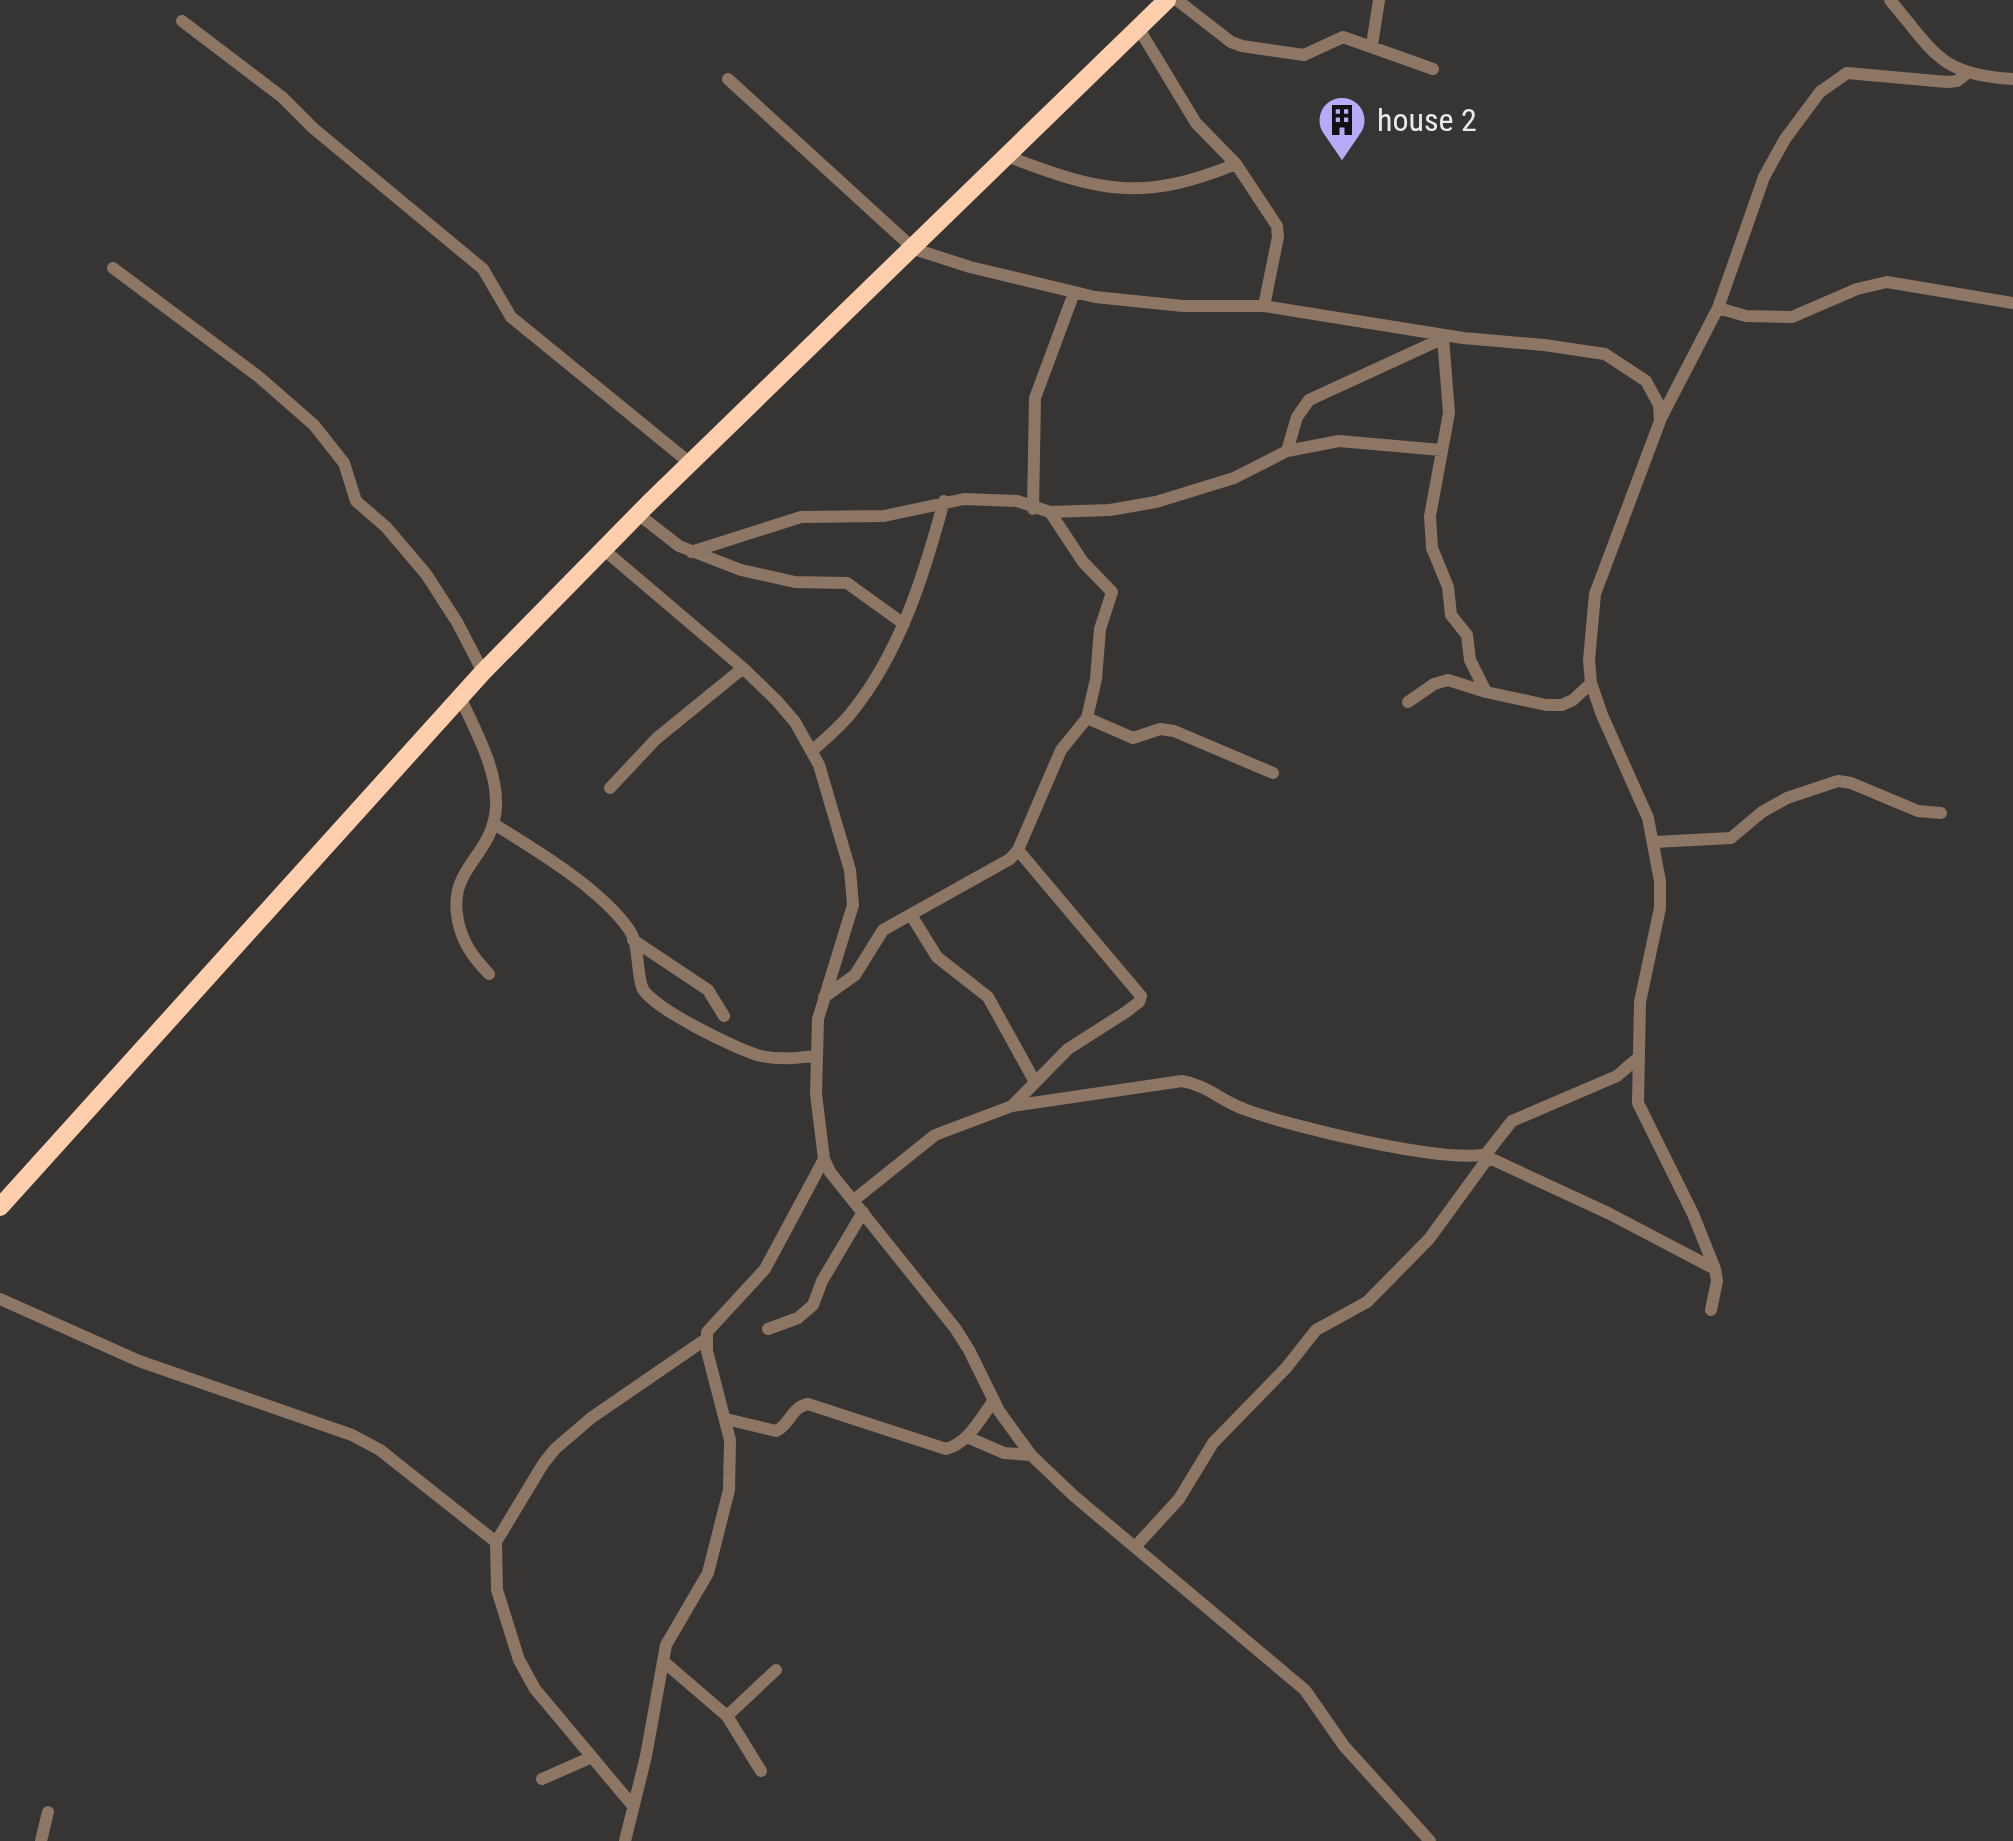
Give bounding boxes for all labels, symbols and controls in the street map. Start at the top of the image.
building icon: house 2 [1316,94,1368,162]
place label: house 2 [1377,101,1477,139]

